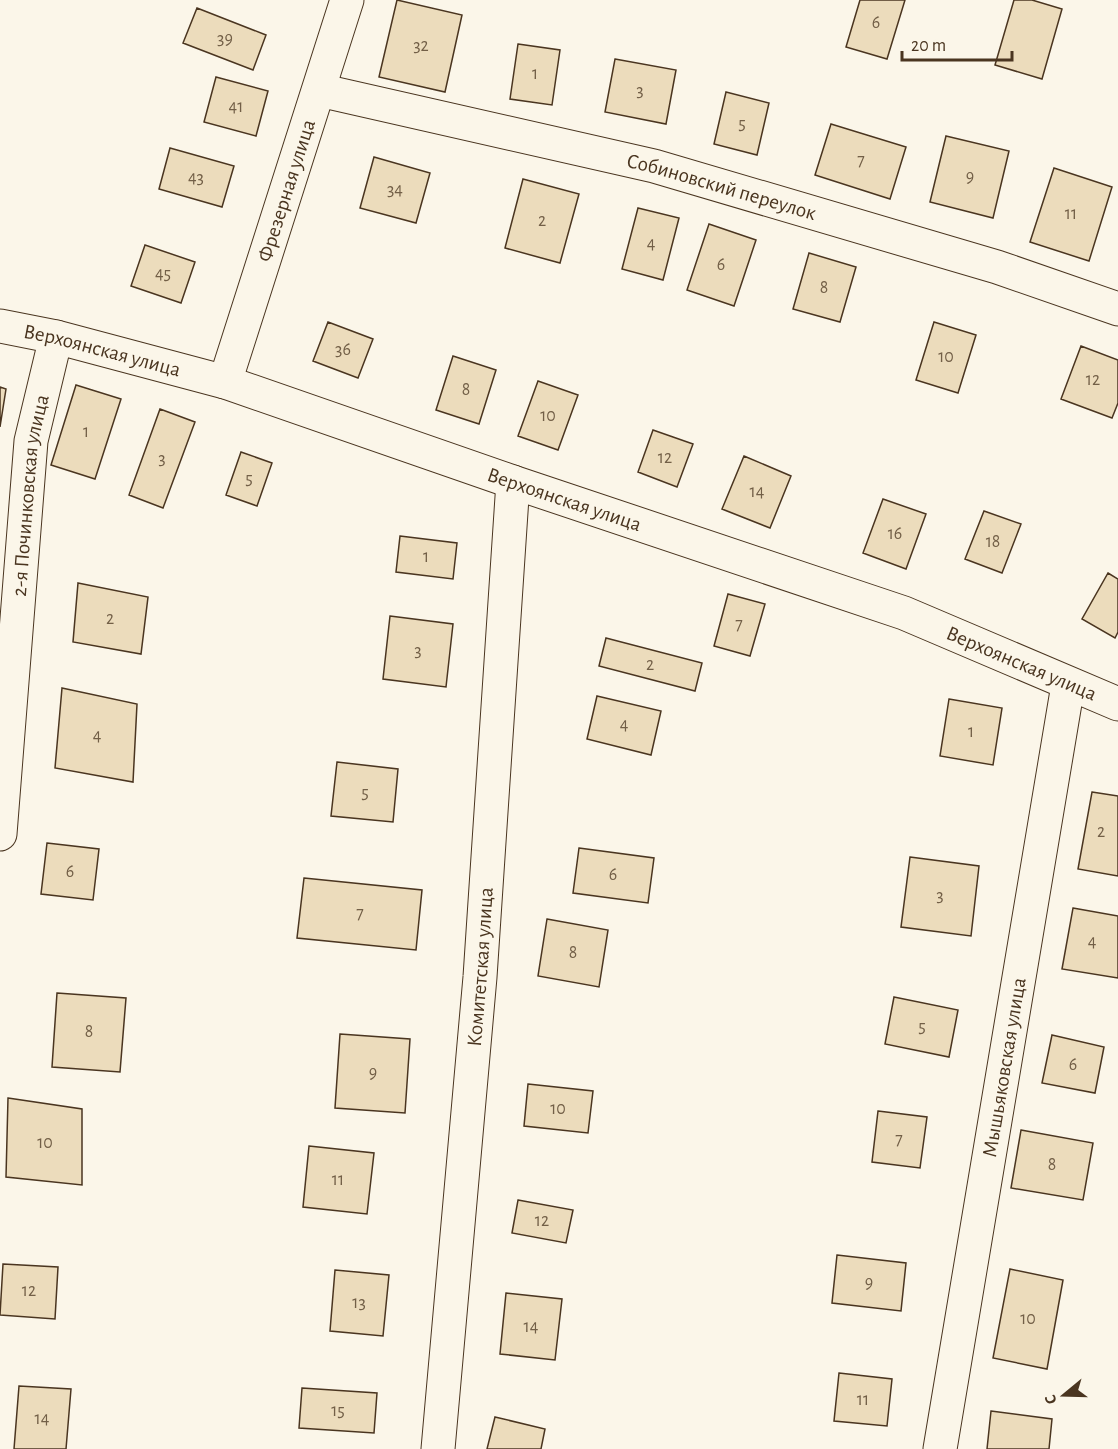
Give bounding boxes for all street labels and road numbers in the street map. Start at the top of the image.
street label: Фрезерная улица [254,116,319,264]
street label: Собиновский переулок [625,150,819,224]
street label: Верхоянская улица [22,320,183,380]
street label: 2-я Починковская улица [8,392,52,597]
street label: Верхоянская улица [485,463,645,535]
street label: Верхоянская улица [943,622,1100,704]
street label: Комитетская улица [463,886,496,1047]
street label: Мышьяковская улица [979,975,1029,1159]

